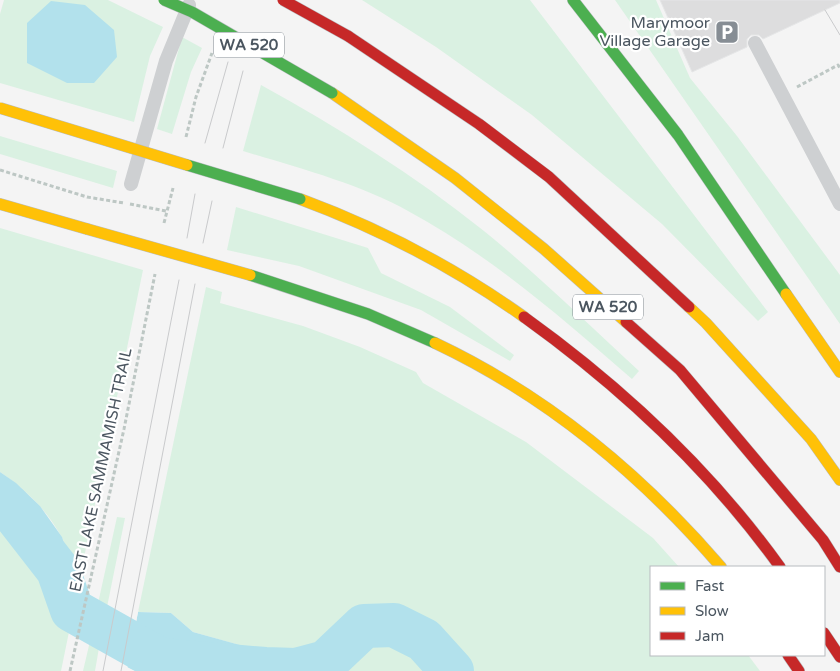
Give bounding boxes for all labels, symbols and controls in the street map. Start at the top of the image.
place label: Marymoor Village Garage [599,13,711,51]
parking icon: Marymoor Village Garage [714,19,740,45]
road number: WA 520 [214,32,284,58]
road number: WA 520 [573,294,643,320]
street label: EAST LAKE SAMMAMISH TRAIL [65,346,137,594]
legend [650,566,825,656]
text: Fast [695,577,725,595]
text: Slow [695,602,729,620]
text: Jam [695,627,724,645]

